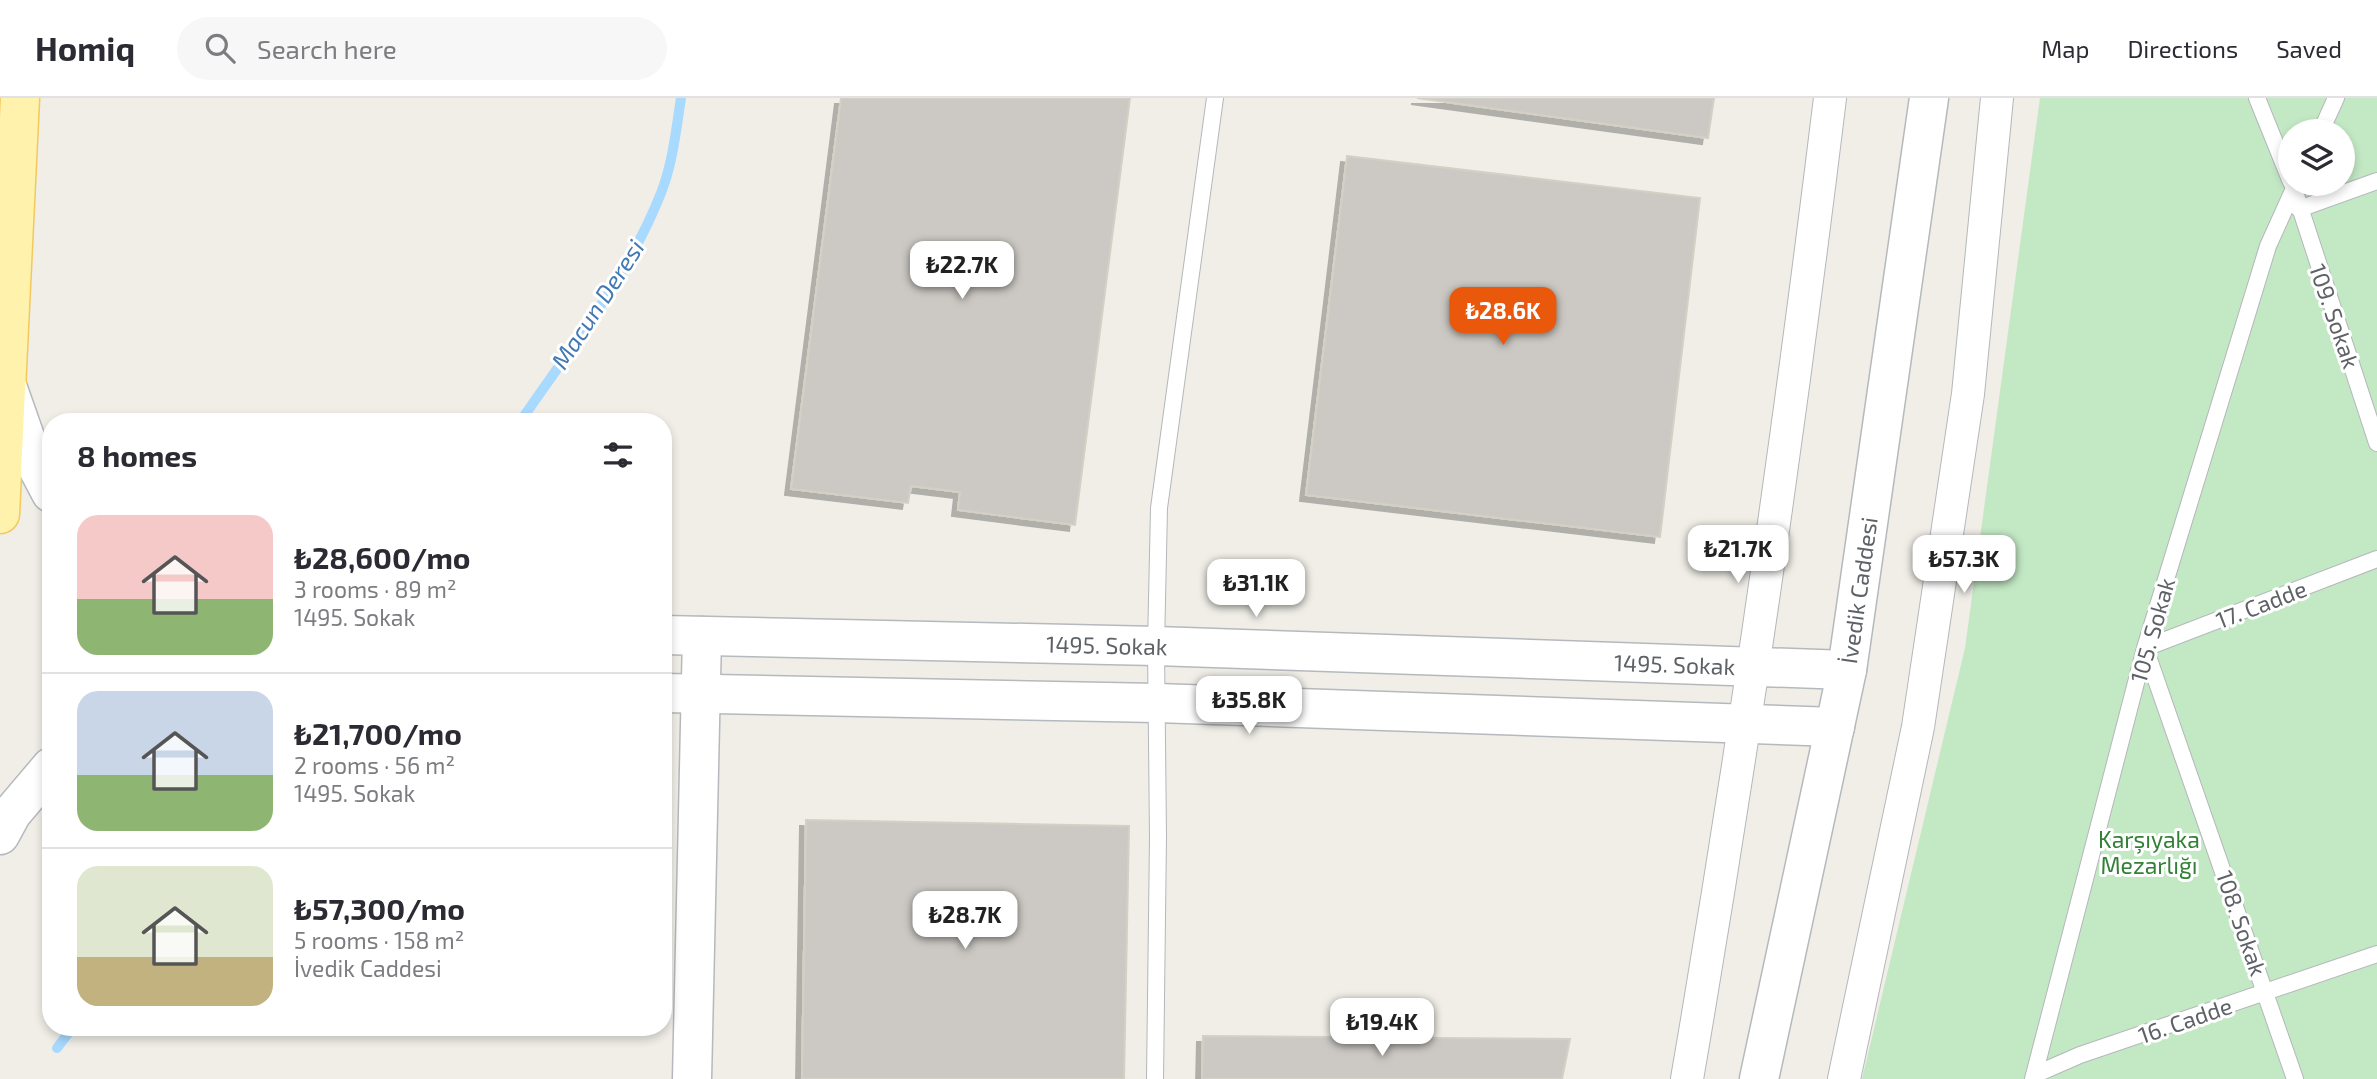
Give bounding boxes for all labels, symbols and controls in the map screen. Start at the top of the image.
search box [177,17,667,80]
text: Homiq [35,28,135,68]
icon: search [201,29,239,67]
text: Search here [257,33,397,64]
text: Map [2041,34,2089,63]
text: Directions [2127,34,2238,63]
text: Saved [2276,34,2342,63]
map controls [2278,119,2355,196]
button: layers [2278,119,2355,196]
water label: Macun Deresi [544,234,650,374]
pin: ₺22.7K [905,242,1019,301]
text: ₺22.7K [926,250,998,278]
street label: 109. Sokak [2304,260,2366,372]
pin: ₺28.6K [1446,288,1560,347]
text: ₺28.6K [1465,296,1541,324]
icon: filters [599,436,637,474]
text: 8 homes [77,437,197,473]
street label: İvedik Caddesi [1834,515,1883,665]
pin: ₺21.7K [1681,526,1795,585]
text: ₺21.7K [1704,534,1772,562]
pin: ₺57.3K [1907,536,2021,595]
text: ₺28,600/mo [294,539,471,575]
icon: home [133,543,217,627]
text: ₺57.3K [1929,544,1999,572]
pin: ₺31.1K [1199,560,1313,619]
text: ₺31.1K [1223,568,1289,596]
street label: 105. Sokak [2124,574,2180,686]
street label: 17. Cadde [2212,574,2310,634]
text: 3 rooms · 89 m² [294,575,456,603]
text: 1495. Sokak [294,603,415,631]
street label: 1495. Sokak [1046,630,1168,660]
street label: 1495. Sokak [1613,648,1736,680]
pin: ₺35.8K [1192,676,1306,736]
text: ₺35.8K [1212,685,1286,713]
text: ₺21,700/mo [294,715,462,751]
icon: home [133,719,217,803]
text: 2 rooms · 56 m² [294,751,455,779]
text: 1495. Sokak [294,779,415,807]
park label: Karşıyaka Mezarlığı [2098,825,2200,879]
street label: 108. Sokak [2211,867,2273,980]
text: ₺57,300/mo [294,890,465,926]
pin: ₺28.7K [908,892,1022,951]
icon: home [133,894,217,978]
text: ₺28.7K [929,900,1002,928]
text: 5 rooms · 158 m² [294,926,464,954]
text: İvedik Caddesi [294,954,442,982]
street label: 16. Cadde [2135,991,2235,1049]
pin: ₺19.4K [1325,998,1439,1058]
text: ₺19.4K [1346,1007,1418,1035]

